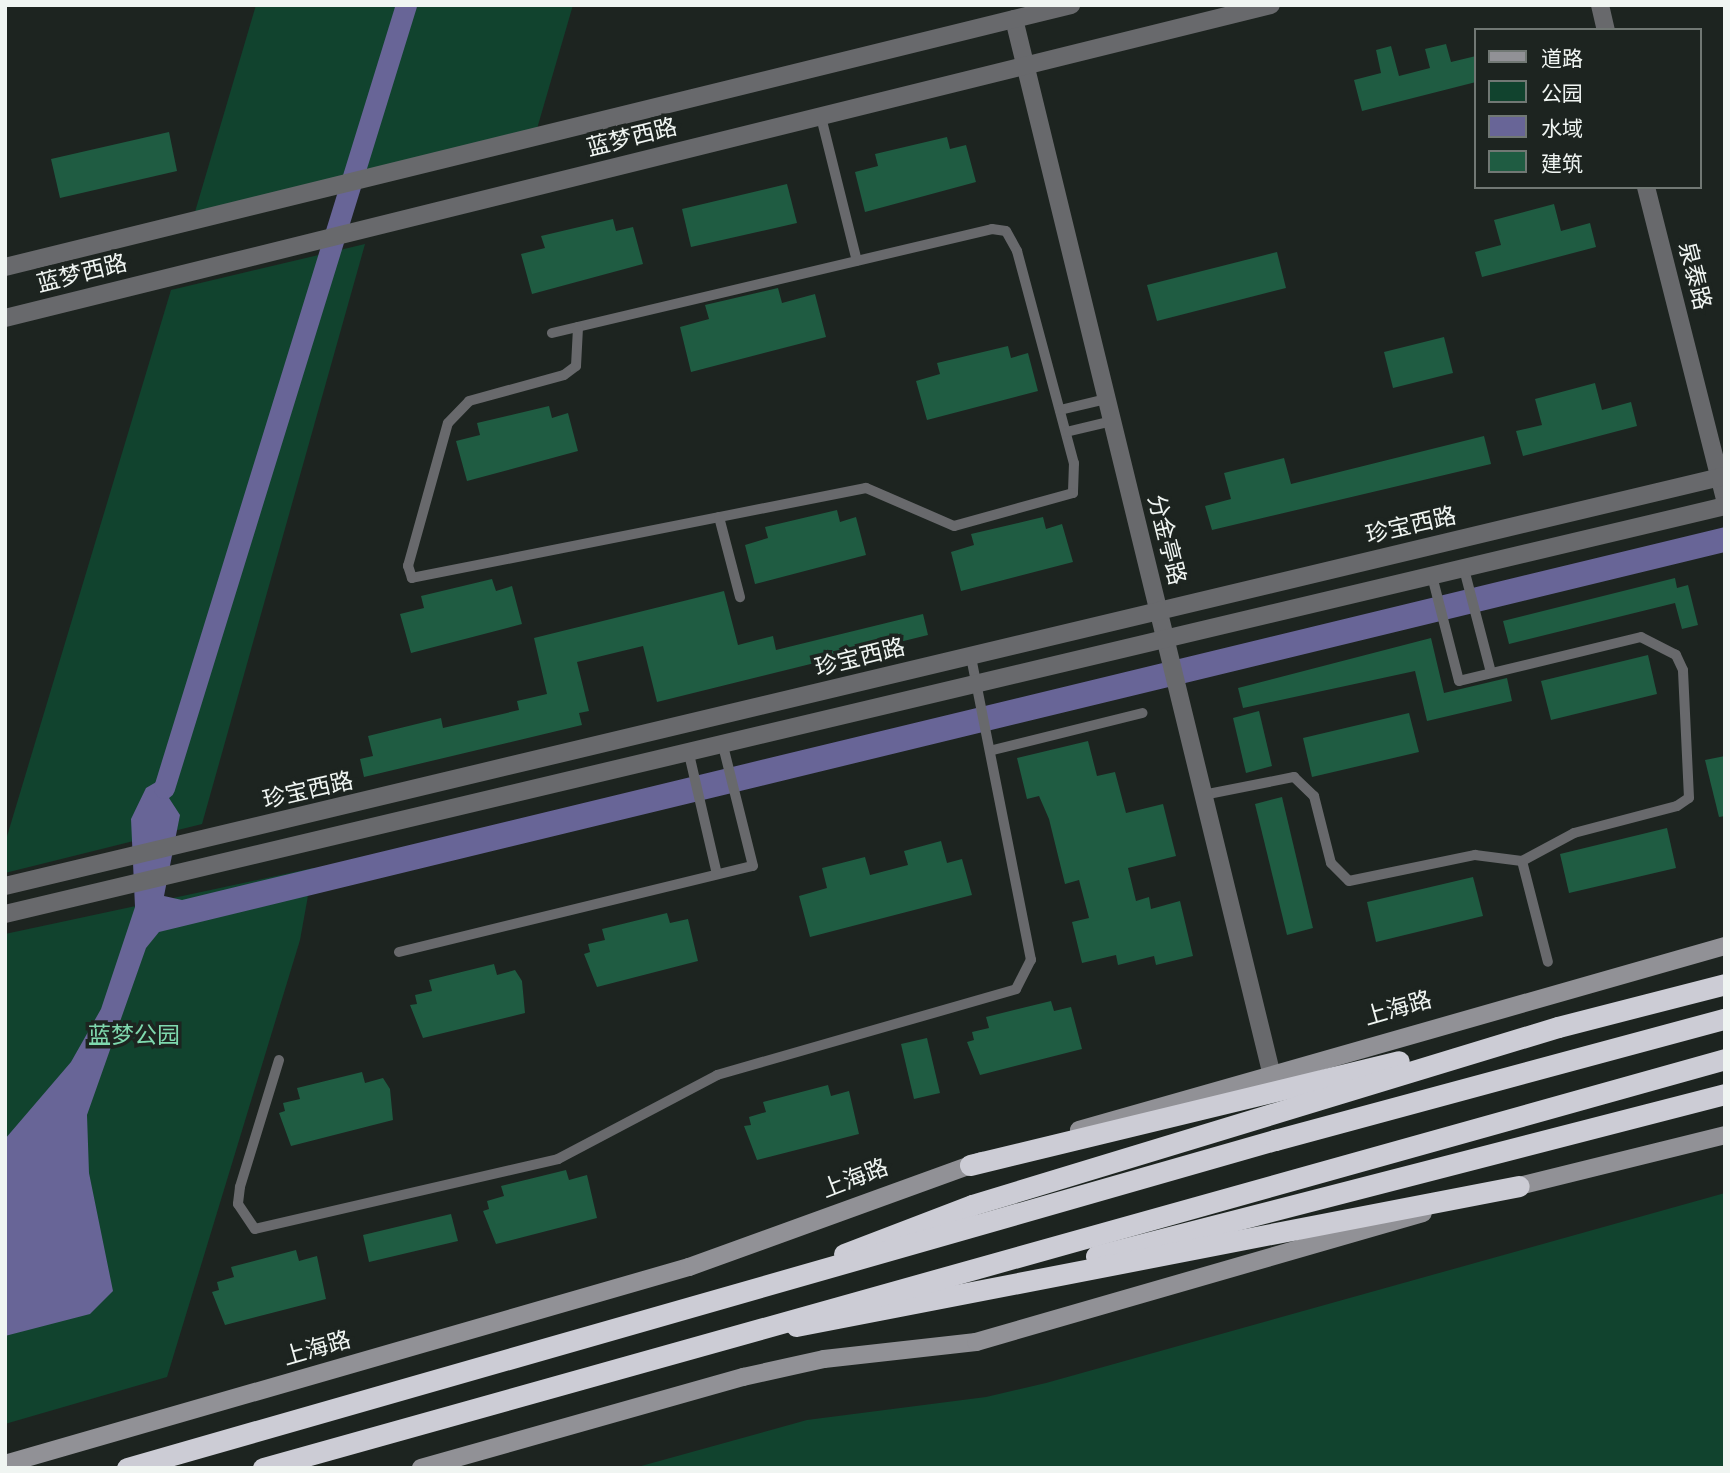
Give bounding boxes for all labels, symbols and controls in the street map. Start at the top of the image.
legend [1474,28,1702,189]
text: 道路 [1541,47,1583,71]
text: 公园 [1541,82,1583,106]
street label: 蓝梦西路 [584,113,680,163]
text: 水域 [1541,117,1583,141]
text: 建筑 [1541,152,1583,176]
street label: 泉泰路 [1672,239,1716,313]
street label: 蓝梦西路 [34,249,130,299]
street label: 分金亭路 [1141,492,1191,588]
street label: 珍宝西路 [1363,502,1459,550]
street label: 珍宝西路 [812,633,908,683]
street label: 珍宝西路 [260,767,356,815]
street label: 上海路 [1361,986,1435,1032]
park label: 蓝梦公园 [88,1022,180,1050]
street label: 上海路 [818,1154,892,1204]
street label: 上海路 [280,1326,354,1372]

